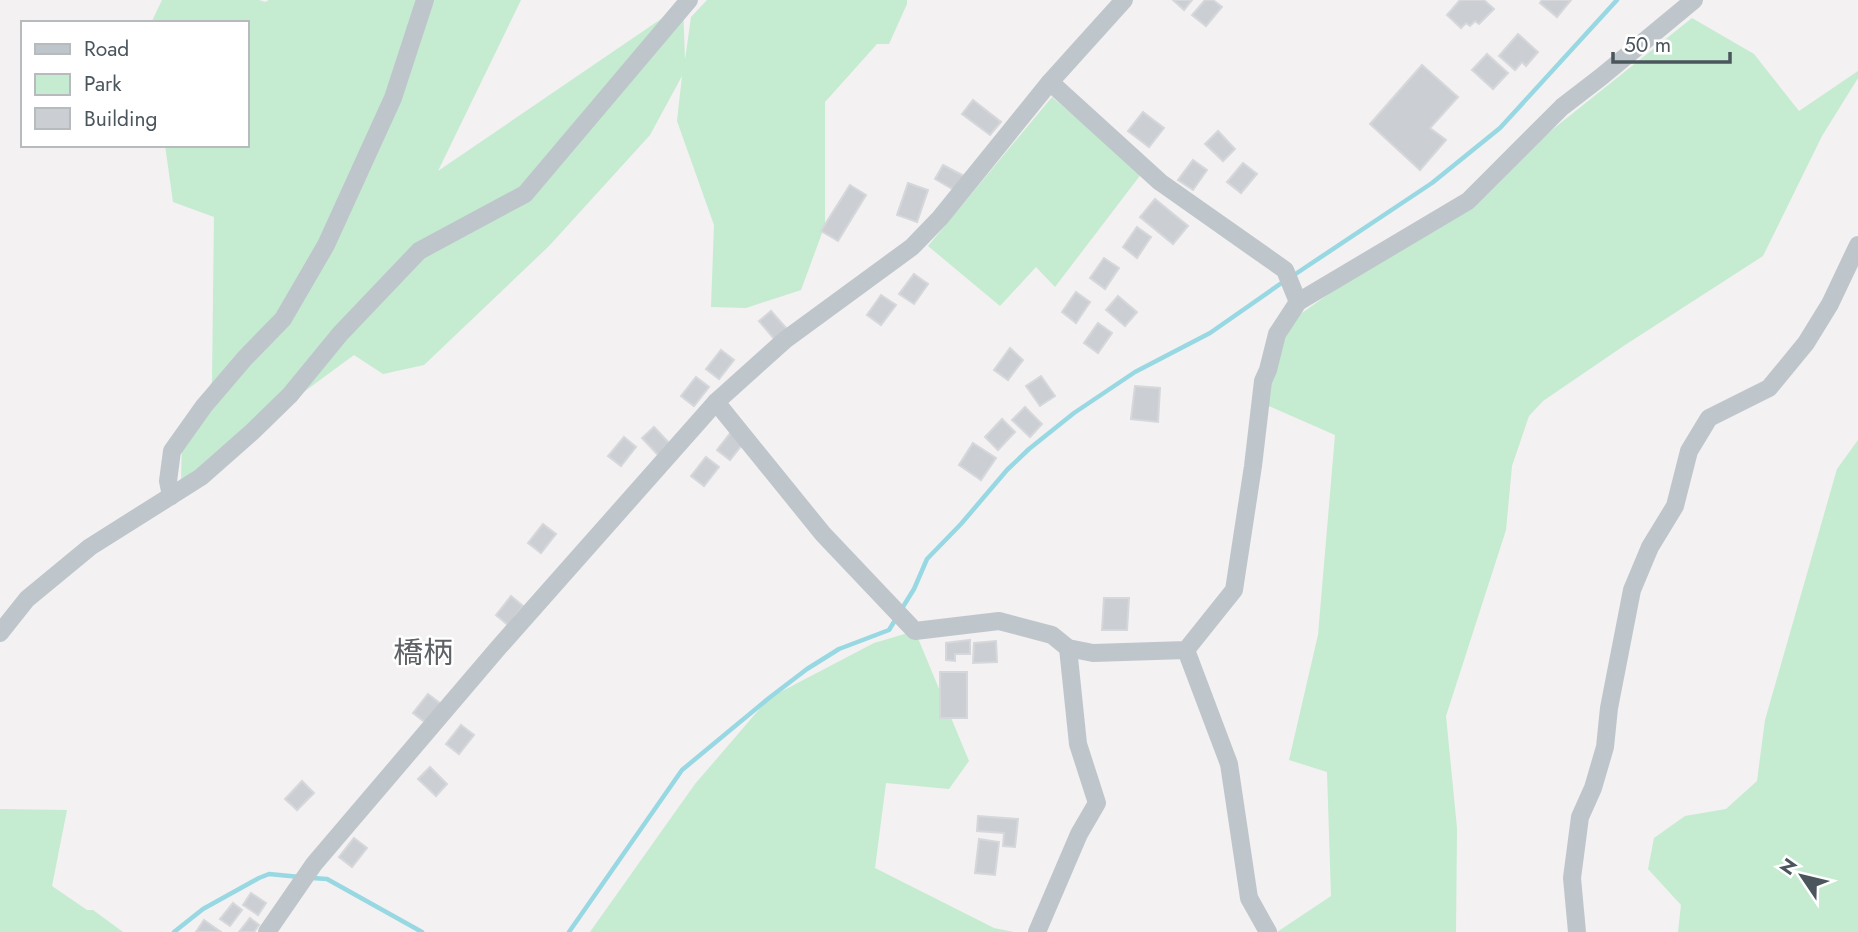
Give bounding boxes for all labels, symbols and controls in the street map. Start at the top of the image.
legend [21,21,248,147]
scale bar [1613,21,1730,65]
text: 50 m [1624,30,1671,60]
text: Road [84,34,129,64]
text: Park [84,69,122,99]
text: Building [84,104,157,134]
district label: 橋柄 [393,631,453,674]
north arrow [1767,841,1837,911]
text: N [1773,853,1804,880]

